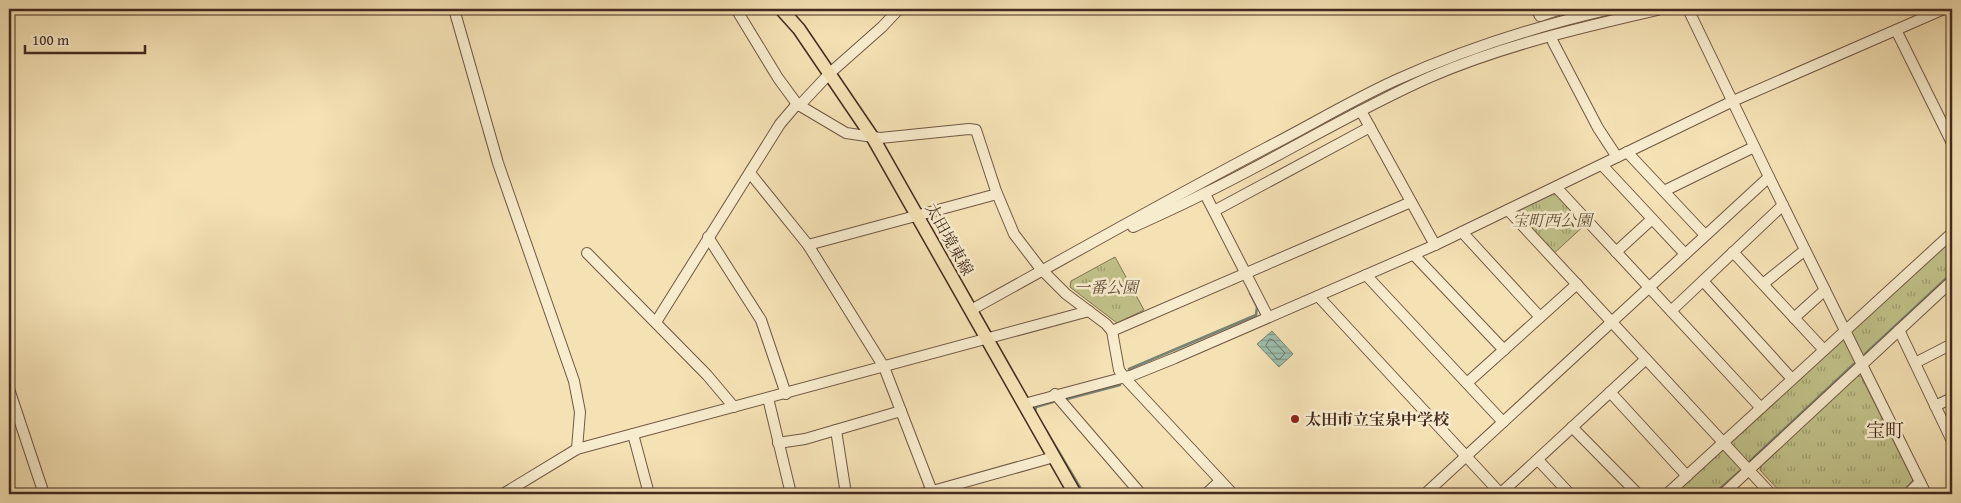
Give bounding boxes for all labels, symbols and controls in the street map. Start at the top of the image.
scale bar [25,22,145,54]
text: 100 m [32,29,70,50]
street label: 太田境東線 [920,198,980,280]
park label: 宝町西公園 [1512,208,1595,232]
park label: 一番公園 [1074,275,1141,299]
place label: 太田市立宝泉中学校 [1305,407,1450,431]
marker: 太田市立宝泉中学校 [1289,413,1301,425]
district label: 宝町 [1866,416,1904,444]

